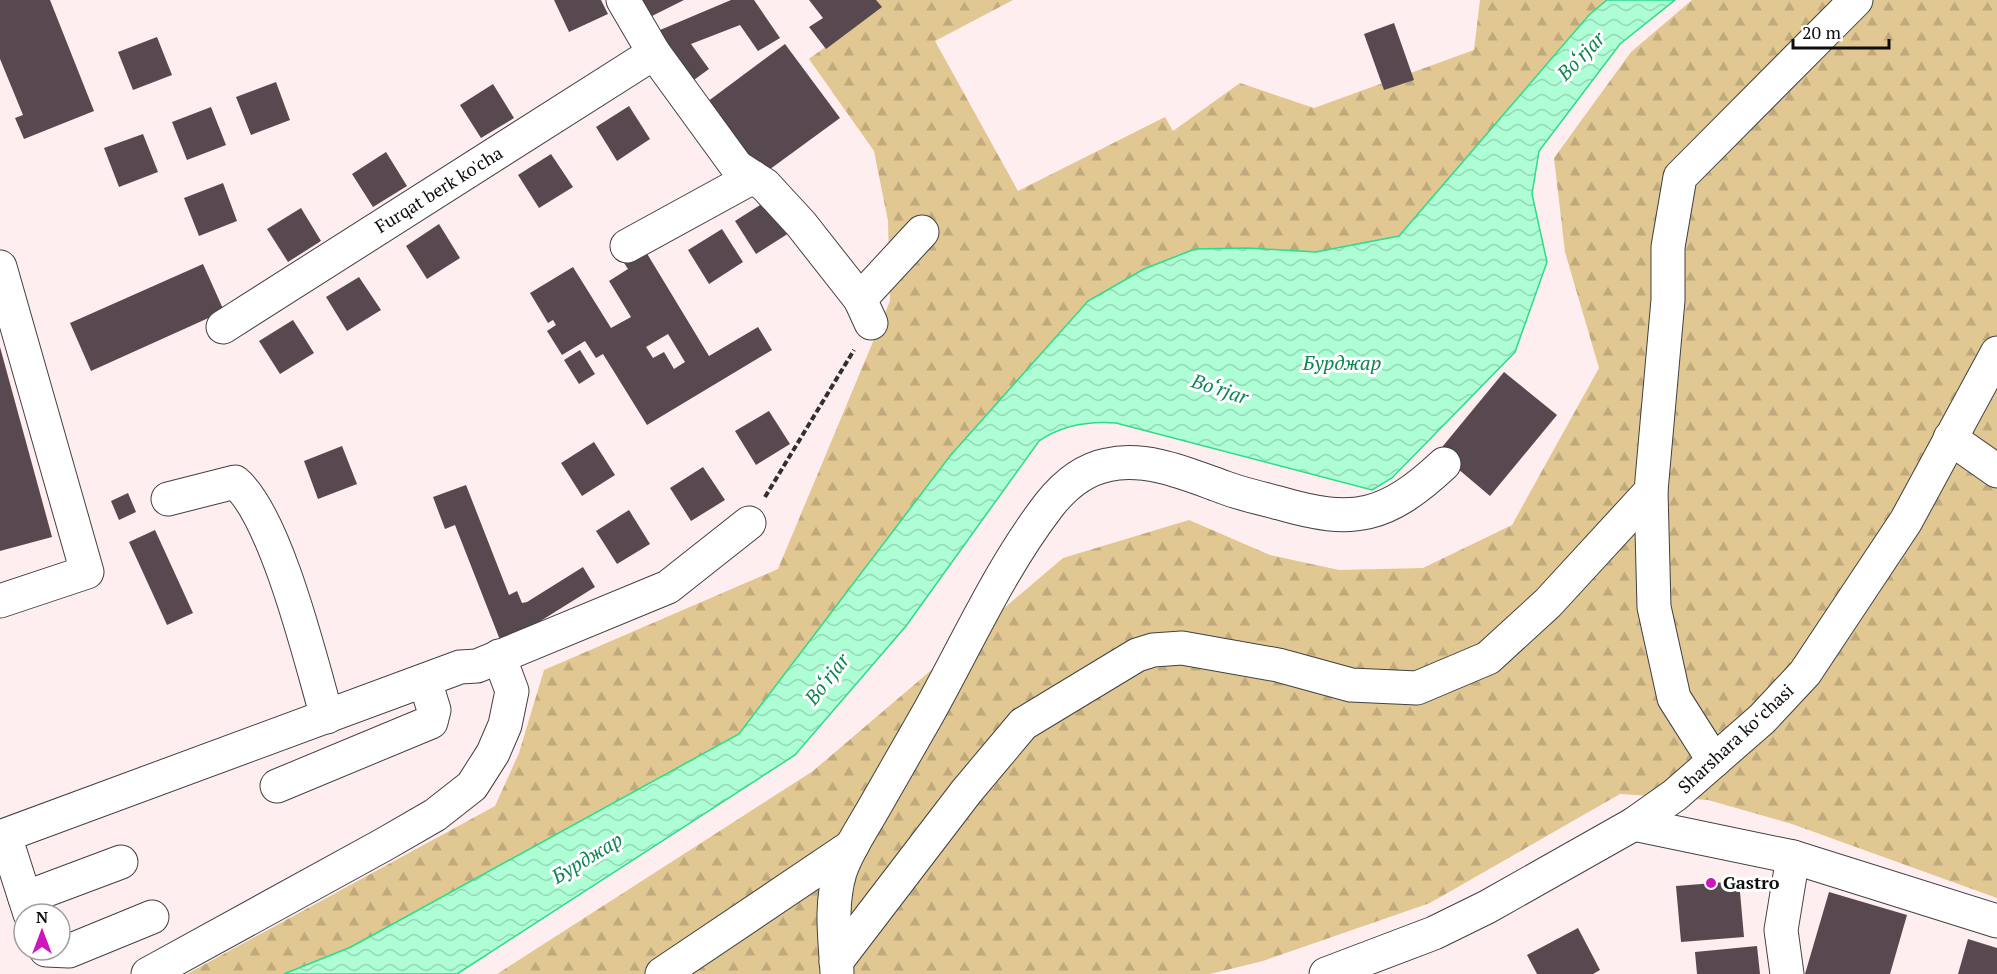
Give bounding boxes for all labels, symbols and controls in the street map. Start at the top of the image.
scale bar [1793,12,1889,50]
text: 20 m [1802,20,1842,44]
water label: Bo‘rjar [1550,24,1611,87]
street label: Furqat berk ko'cha [370,140,507,238]
water label: Бурджар [1302,349,1381,376]
water label: Bo‘rjar [1187,366,1253,411]
water label: Bo‘rjar [797,646,856,711]
street label: Sharshara koʻchasi [1672,678,1798,798]
water label: Бурджар [545,826,627,890]
place label: Gastro [1723,870,1780,894]
marker: Gastro [1704,876,1718,890]
north arrow [12,902,72,962]
text: N [36,906,48,928]

